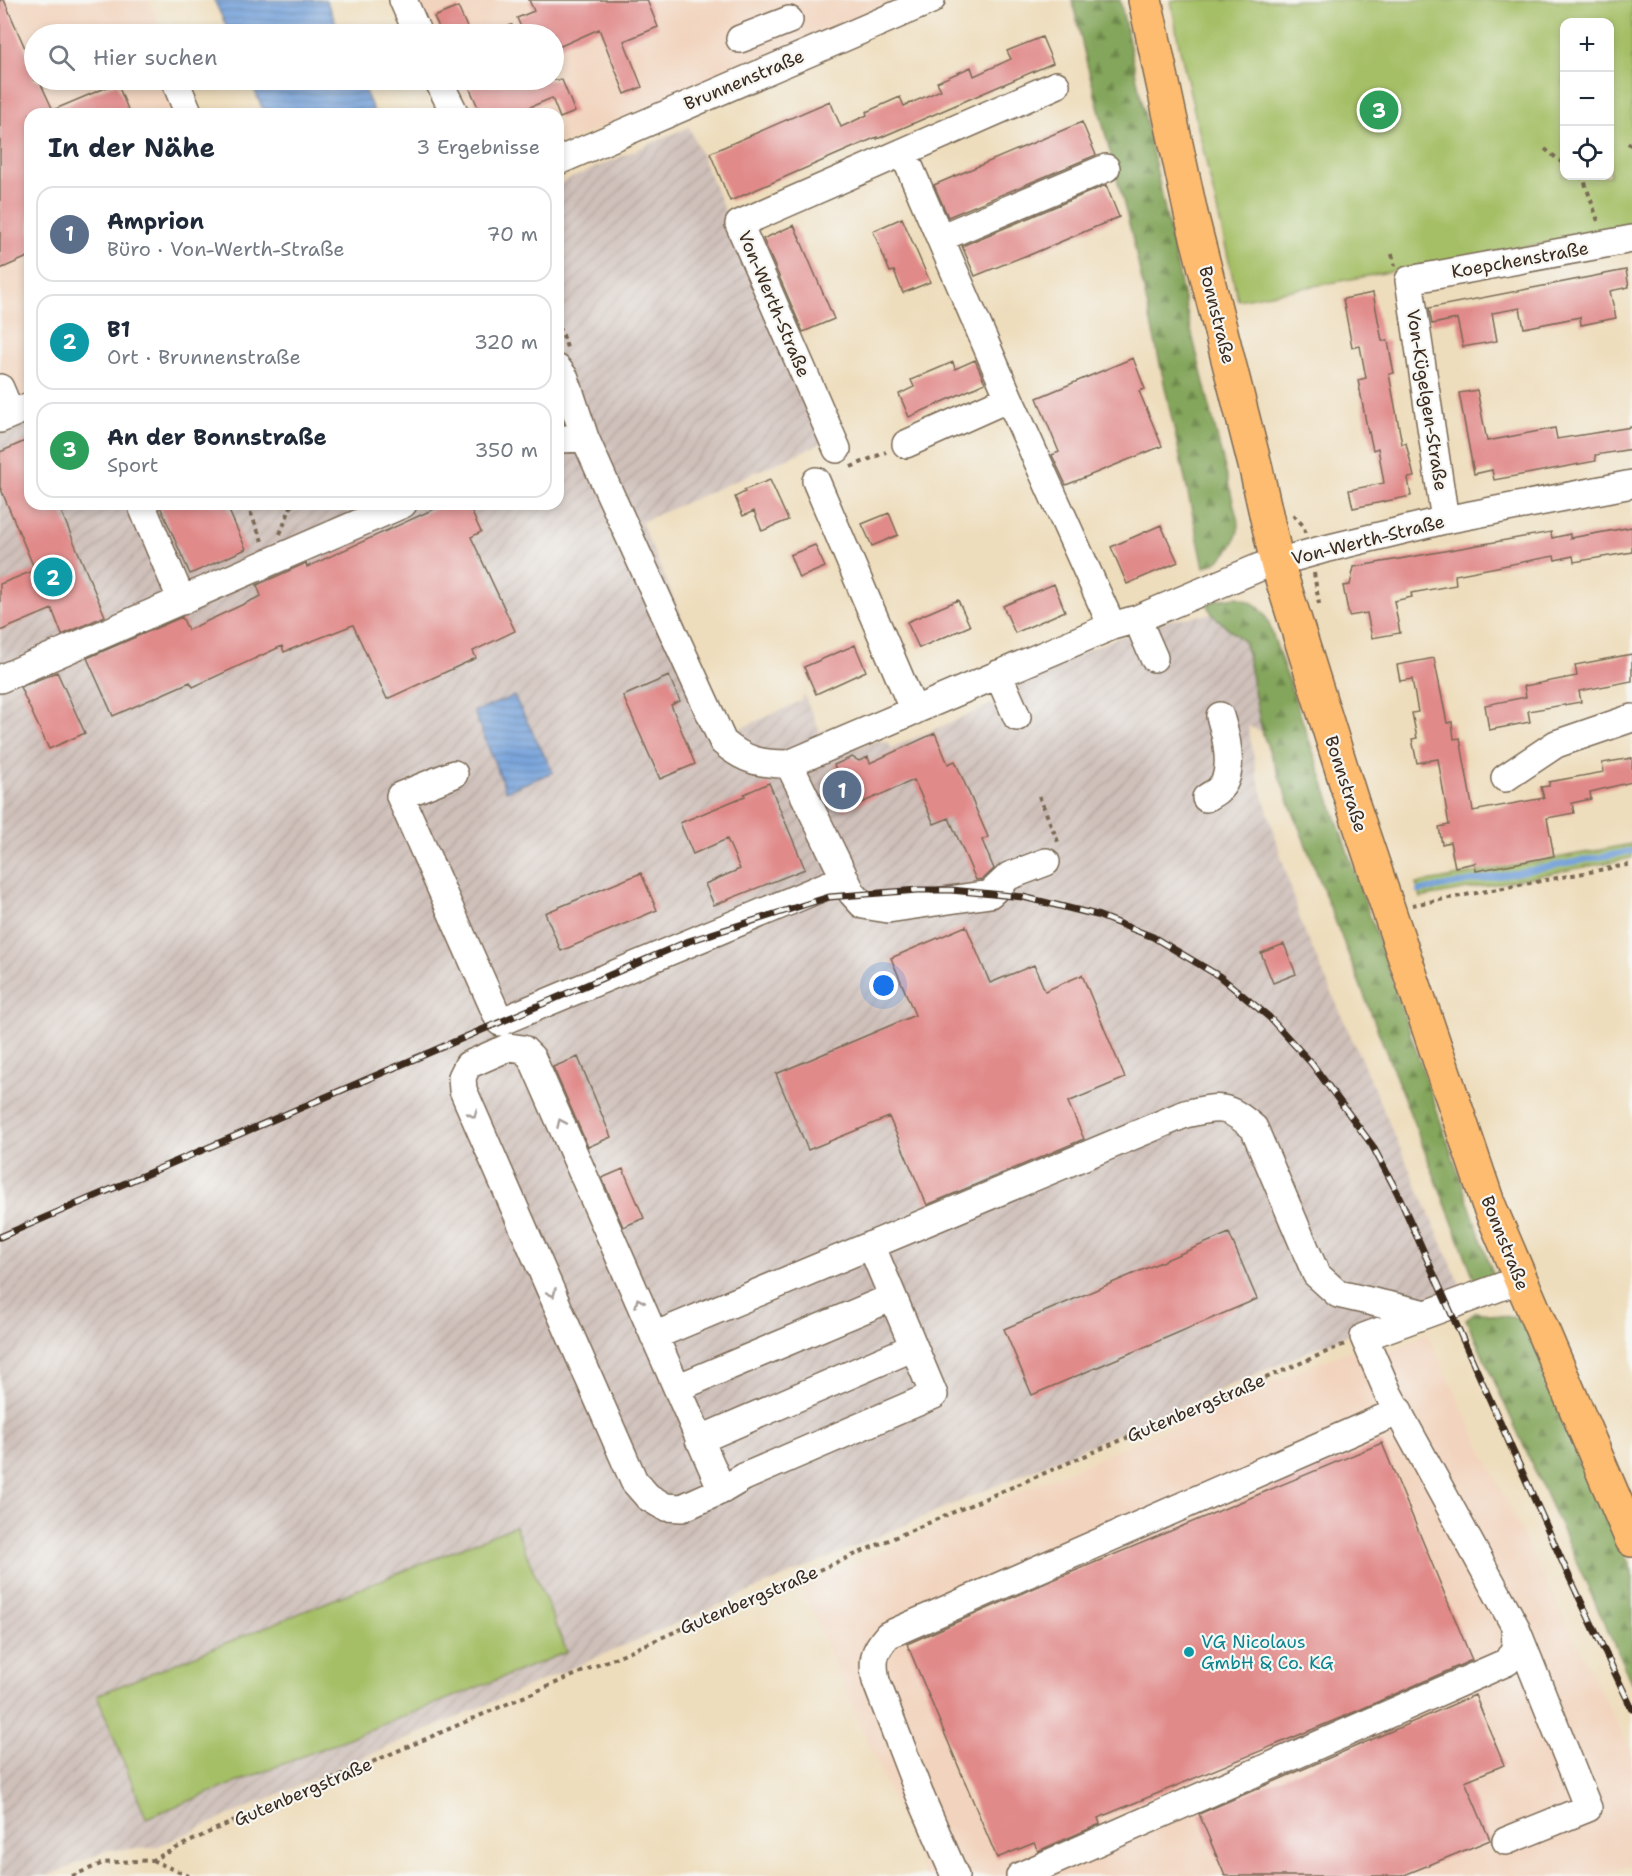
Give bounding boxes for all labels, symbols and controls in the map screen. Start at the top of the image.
map controls [1560,18,1614,180]
button: + [1560,18,1614,72]
search box [24,24,564,90]
icon: search [45,41,78,74]
text: Hier suchen [93,43,218,72]
street label: Brunnenstraße [680,44,808,116]
button: − [1560,72,1614,126]
pin: 3 [1360,88,1398,132]
button: locate [1560,126,1614,180]
text: In der Nähe [48,130,215,165]
text: 3 Ergebnisse [416,134,540,160]
text: Amprion [107,207,204,236]
text: 1 [65,221,74,247]
text: 70 m [486,221,538,247]
street label: Von-Werth-Straße [732,227,816,381]
text: Büro · Von-Werth-Straße [107,236,345,262]
street label: Koepchenstraße [1449,236,1591,284]
street label: Bonnstraße [1193,264,1241,366]
street label: Von-Kügelgen-Straße [1401,307,1453,493]
text: B1 [107,315,131,344]
text: 2 [63,329,77,355]
text: 320 m [474,329,538,355]
text: Ort · Brunnenstraße [107,344,301,370]
text: An der Bonnstraße [107,423,327,452]
text: 3 [63,437,77,463]
text: 350 m [474,437,538,463]
text: Sport [107,452,158,478]
street label: Von-Werth-Straße [1289,509,1447,571]
pin: 2 [34,554,72,600]
street label: Bonnstraße [1319,733,1373,835]
pin: 1 [822,768,862,812]
your location [869,971,898,1000]
one-way arrow [466,1108,478,1119]
one-way arrow [556,1119,568,1130]
street label: Bonnstraße [1475,1192,1535,1294]
one-way arrow [544,1286,556,1297]
one-way arrow [635,1297,647,1308]
street label: Gutenbergstraße [1123,1368,1269,1448]
street label: Gutenbergstraße [676,1560,822,1640]
place label: VG Nicolaus GmbH & Co. KG [1201,1630,1334,1675]
marker: VG Nicolaus GmbH & Co. KG [1182,1645,1196,1659]
street label: Gutenbergstraße [230,1752,376,1832]

